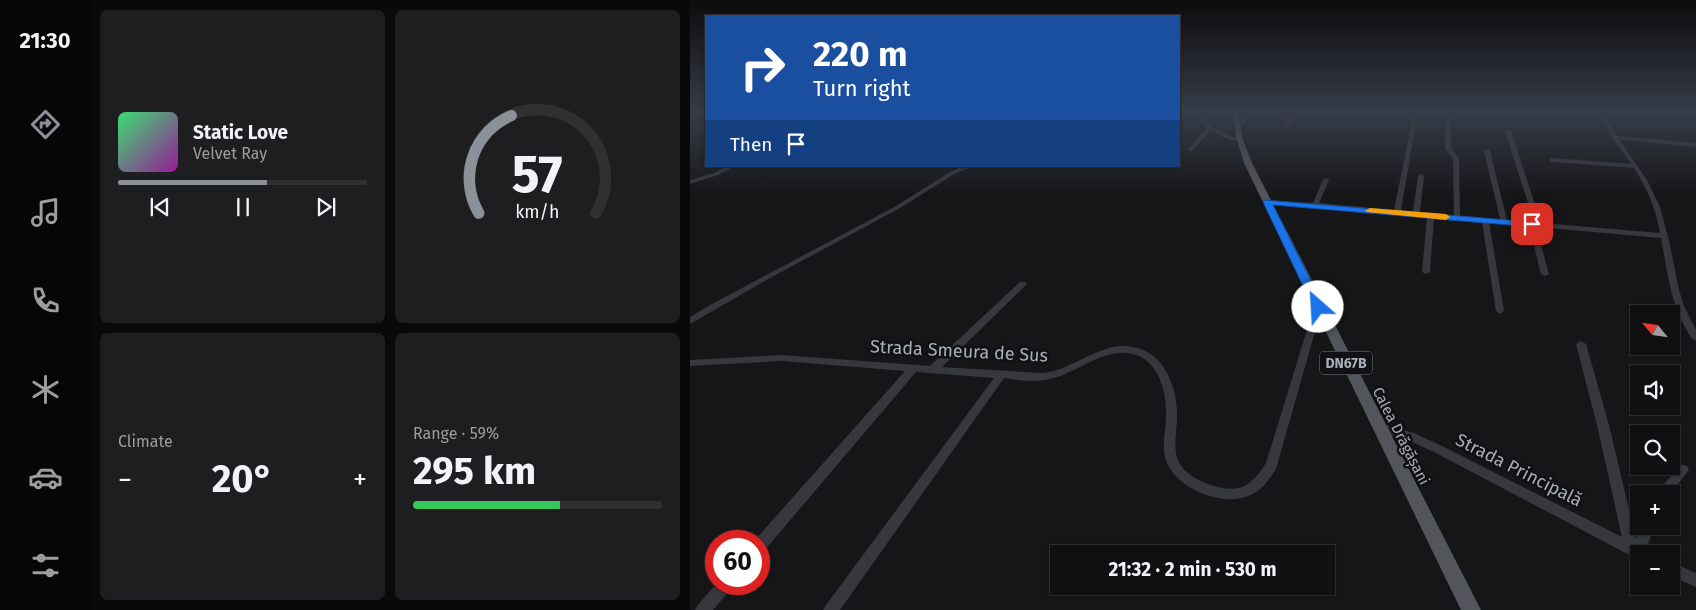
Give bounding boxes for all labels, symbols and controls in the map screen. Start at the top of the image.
text: 21:30 [19,27,71,54]
text: 220 m [813,33,908,75]
icon: right [730,35,795,100]
text: Turn right [813,75,910,102]
icon: directions [28,107,63,142]
text: Static Love [193,121,288,144]
icon: arrive [782,130,810,158]
text: Then [730,133,772,156]
text: 57 [512,143,563,206]
text: Velvet Ray [193,144,267,163]
icon: previous [146,193,174,221]
icon: pause [229,193,257,221]
icon: next [312,193,340,221]
icon: music [28,195,63,230]
text: km/h [515,201,560,223]
pin [1511,203,1553,245]
icon: arrive [1518,210,1546,238]
position arrow [1291,280,1343,332]
icon: phone [28,283,63,318]
north arrow [1630,305,1680,355]
map controls [1630,305,1680,595]
street label: Strada Smeura de Sus [869,335,1049,367]
road number: DN67B [1320,352,1372,374]
button: sound [1630,365,1680,415]
icon: climate [28,372,63,407]
street label: Calea Drăgășani [1368,384,1433,488]
text: Range · 59% [413,424,499,443]
button: search [1630,425,1680,475]
street label: Strada Principală [1452,429,1586,511]
text: Climate [118,432,173,451]
text: 295 km [413,448,536,494]
text: 20° [212,456,273,502]
icon: car [28,460,63,495]
text: − [118,463,132,496]
text: + [353,463,367,496]
button: + [1630,485,1680,535]
speed limit sign: 60 [705,530,770,595]
button: − [1630,545,1680,595]
icon: filters [28,548,63,583]
text: 21:32 · 2 min · 530 m [1109,558,1277,581]

